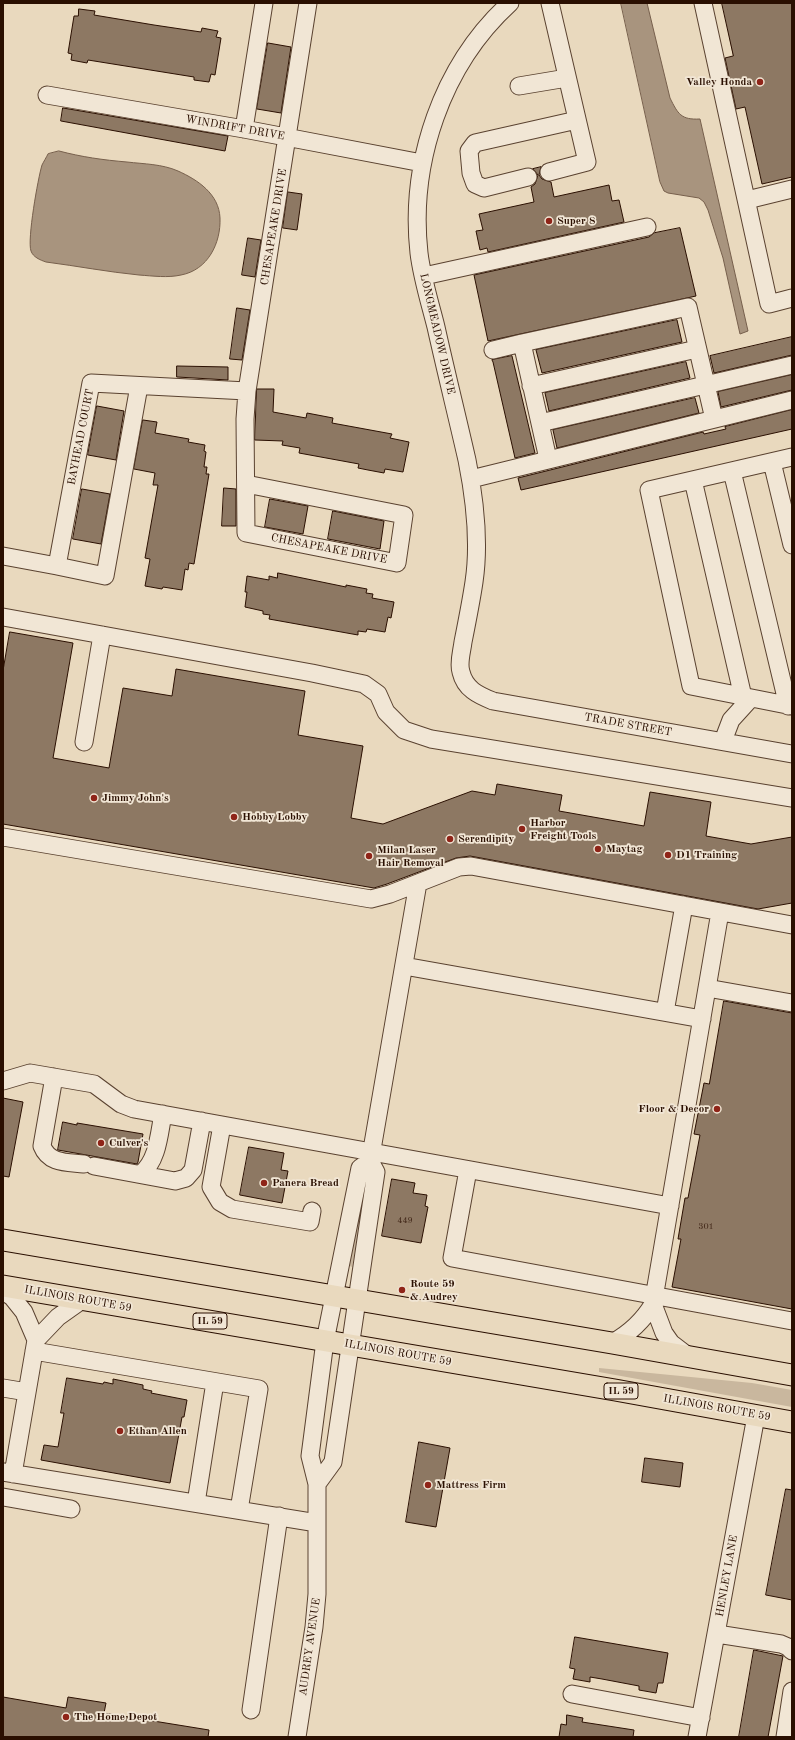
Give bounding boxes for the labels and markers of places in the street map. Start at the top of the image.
place label: Valley Honda [686,75,752,89]
marker: Valley Honda [755,77,765,87]
place label: Super 8 [557,214,595,228]
marker: Super 8 [544,216,554,226]
place label: Jimmy John's [102,791,169,805]
marker: Jimmy John's [89,793,99,803]
place label: Hobby Lobby [242,810,307,824]
marker: Hobby Lobby [229,812,239,822]
place label: Harbor Freight Tools [530,816,596,842]
marker: Harbor Freight Tools [517,824,527,834]
place label: Serendipity [458,832,514,846]
marker: Serendipity [445,834,455,844]
place label: Maytag [606,842,643,856]
place label: Milan Laser Hair Removal [377,843,444,869]
marker: Maytag [593,844,603,854]
place label: D1 Training [676,848,737,862]
marker: D1 Training [663,850,673,860]
marker: Milan Laser Hair Removal [364,851,374,861]
place label: Floor & Decor [638,1102,709,1116]
marker: Floor & Decor [712,1104,722,1114]
place label: Culver's [109,1136,148,1150]
marker: Culver's [96,1138,106,1148]
place label: Panera Bread [272,1176,339,1190]
marker: Panera Bread [259,1178,269,1188]
place label: Route 59 & Audrey [410,1277,458,1303]
marker: Route 59 & Audrey [397,1285,407,1295]
place label: Ethan Allen [128,1424,187,1438]
marker: Ethan Allen [115,1426,125,1436]
place label: Mattress Firm [436,1478,506,1492]
marker: Mattress Firm [423,1480,433,1490]
place label: The Home Depot [74,1710,157,1724]
marker: The Home Depot [61,1712,71,1722]

